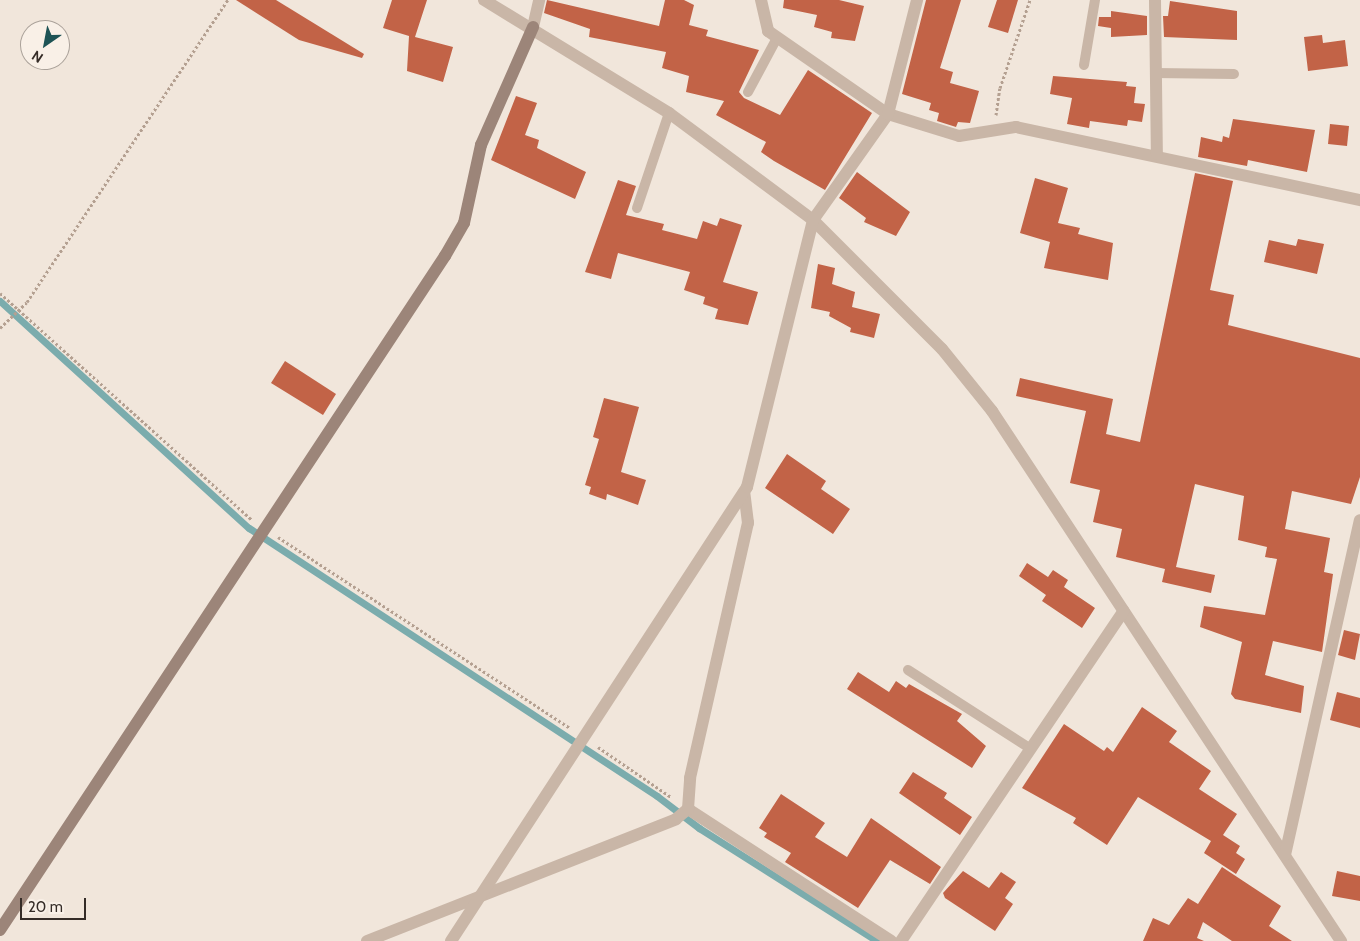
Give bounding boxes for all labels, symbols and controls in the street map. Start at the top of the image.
north arrow [20,20,70,70]
text: N [28,46,46,67]
scale bar [22,888,89,920]
text: 20 m [28,898,63,916]

